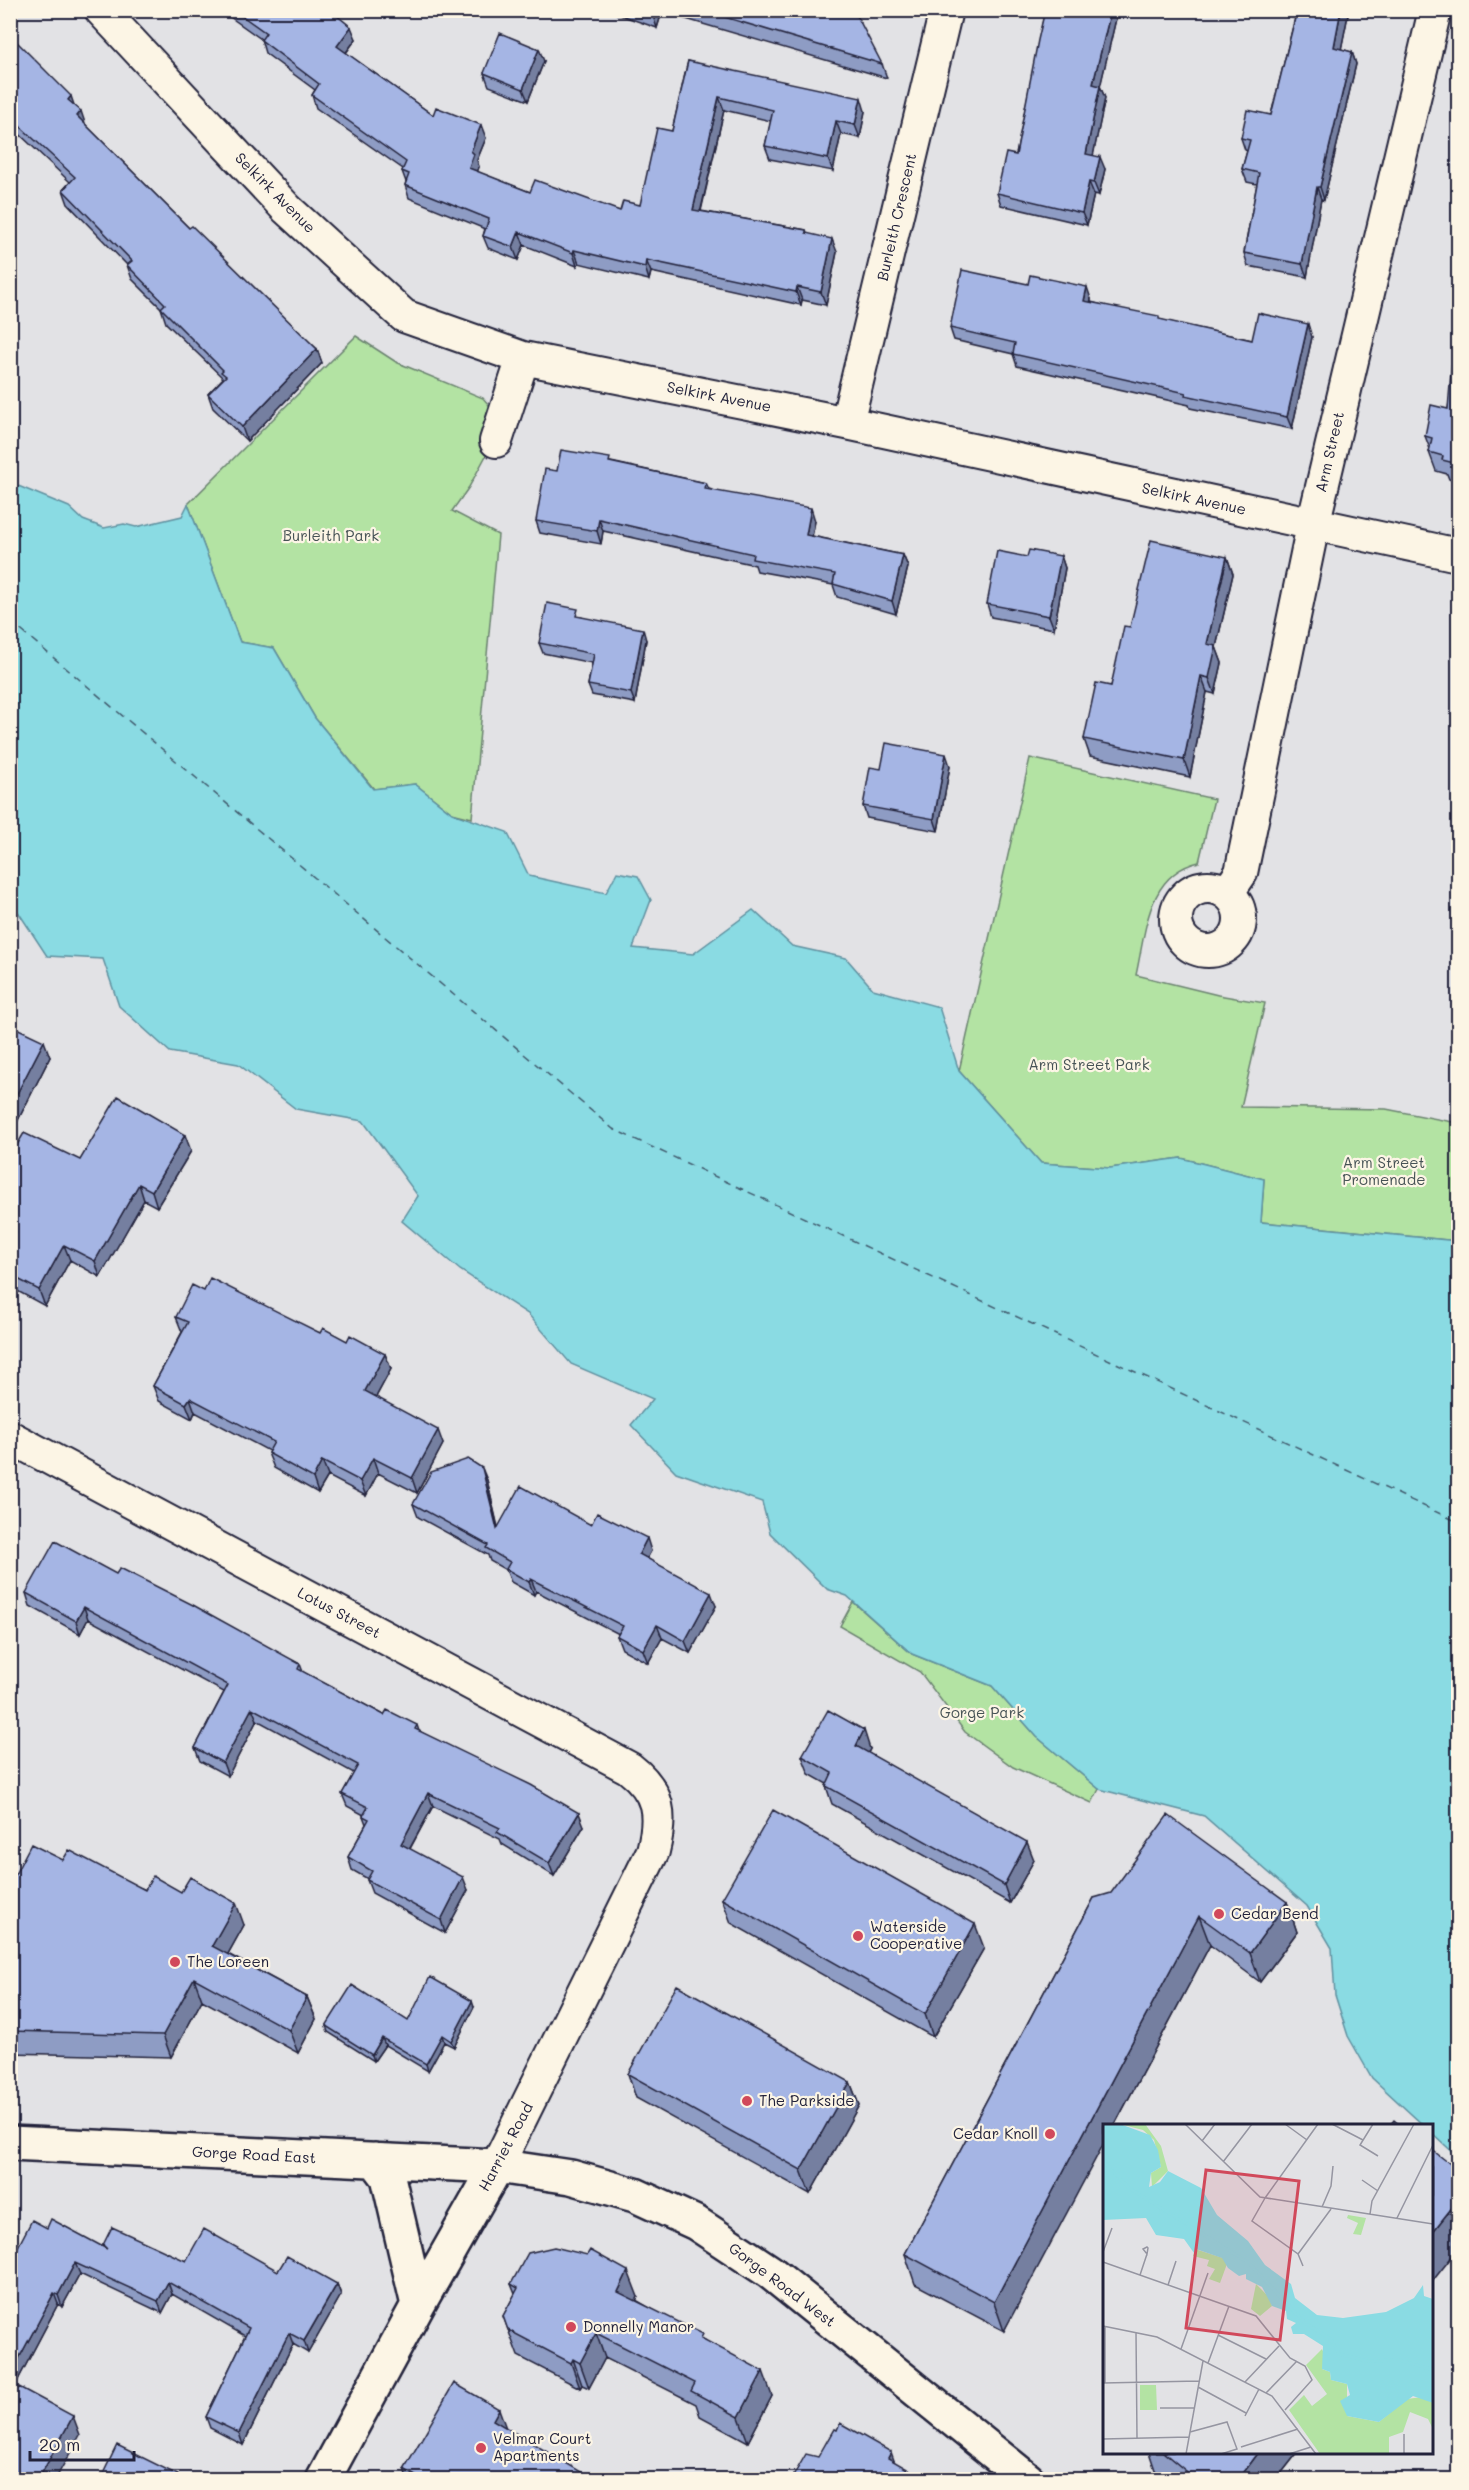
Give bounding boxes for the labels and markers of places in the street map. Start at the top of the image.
place label: Cedar Bend [1231,1903,1319,1923]
marker: Cedar Bend [1212,1907,1226,1921]
place label: Waterside Cooperative [870,1916,962,1953]
marker: Waterside Cooperative [851,1929,865,1943]
place label: The Loreen [187,1951,269,1971]
marker: The Loreen [168,1955,182,1969]
place label: The Parkside [759,2090,855,2110]
marker: The Parkside [740,2094,754,2108]
place label: Cedar Knoll [953,2123,1038,2143]
marker: Cedar Knoll [1043,2127,1057,2141]
place label: Donnelly Manor [583,2316,694,2336]
marker: Donnelly Manor [564,2320,578,2334]
place label: Velmar Court Apartments [493,2428,591,2465]
marker: Velmar Court Apartments [474,2441,488,2455]

